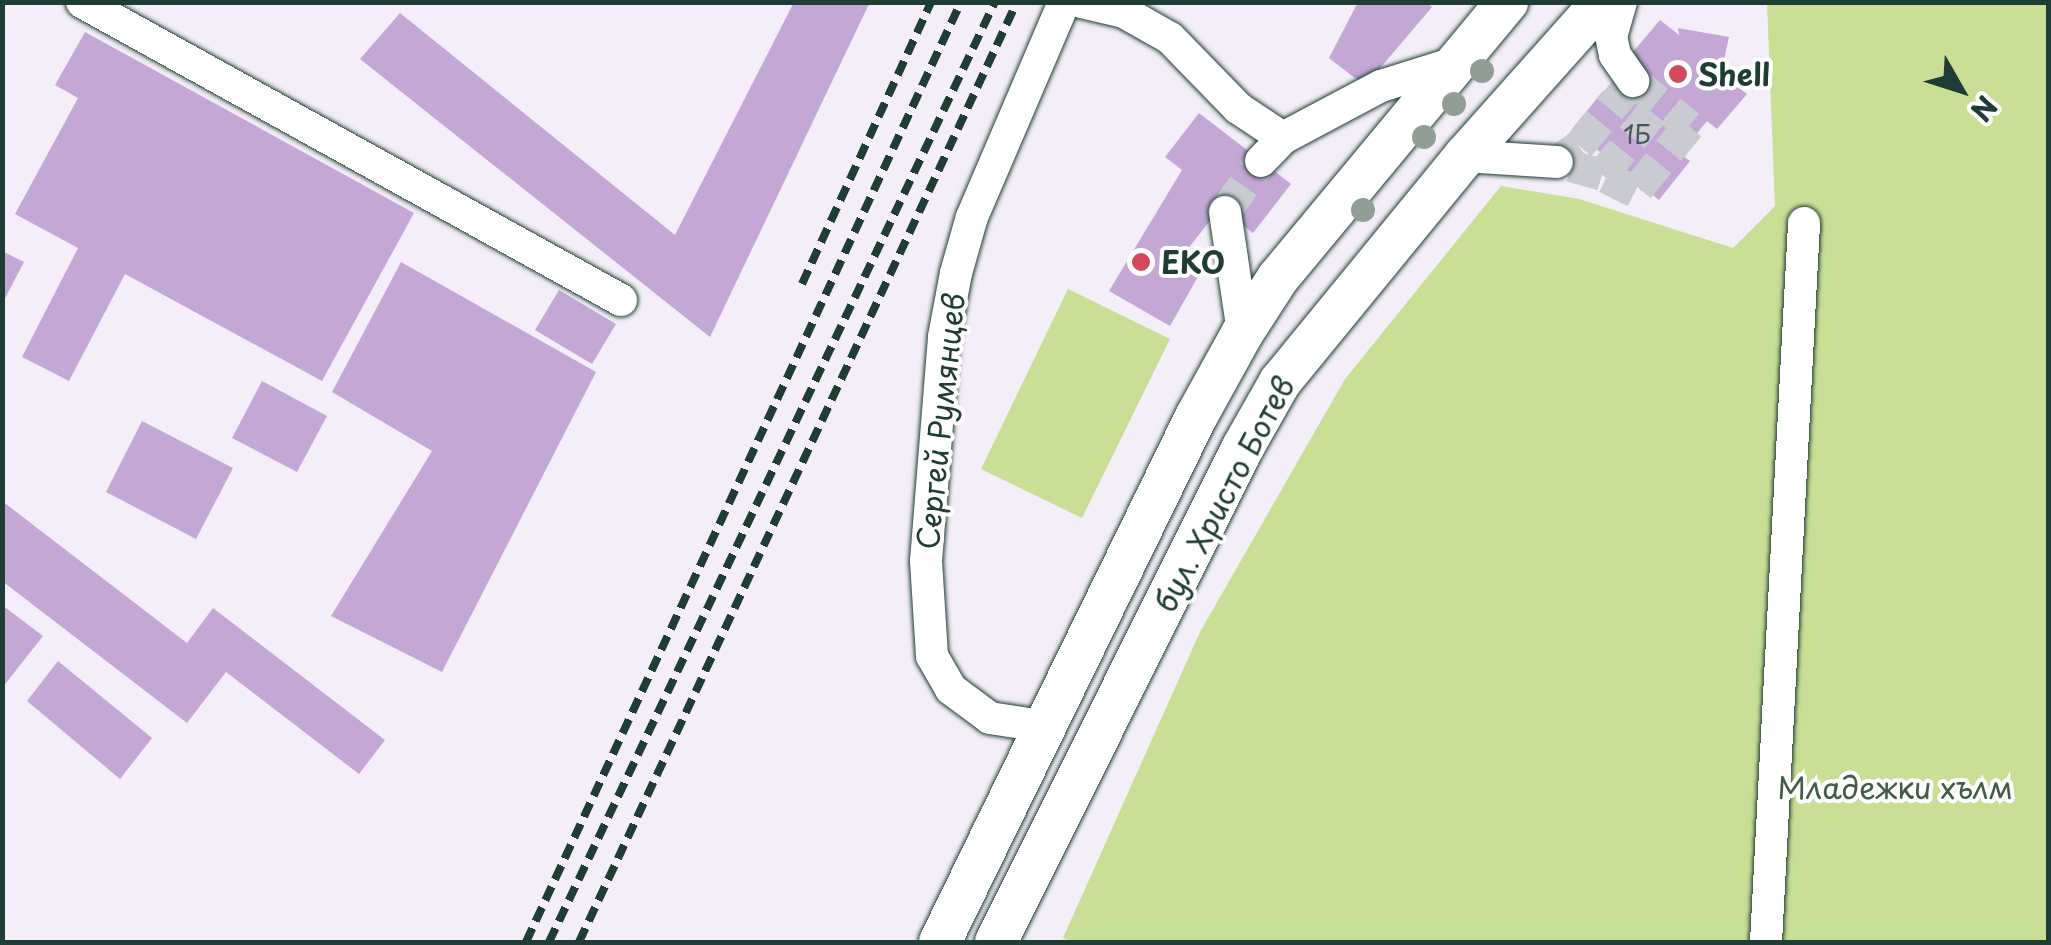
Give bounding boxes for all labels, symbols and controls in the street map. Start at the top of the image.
north arrow [1911,40,2011,140]
place label: Shell [1698,56,1770,92]
marker: Shell [1667,63,1689,85]
text: N [1961,87,2008,131]
house number: 1Б [1623,119,1651,149]
place label: EKO [1161,244,1225,280]
marker: EKO [1130,251,1152,273]
street label: Сергей Румянцев [909,291,971,551]
street label: бул. Христо Ботев [1147,370,1301,618]
park label: Младежки хълм [1774,769,2016,805]

